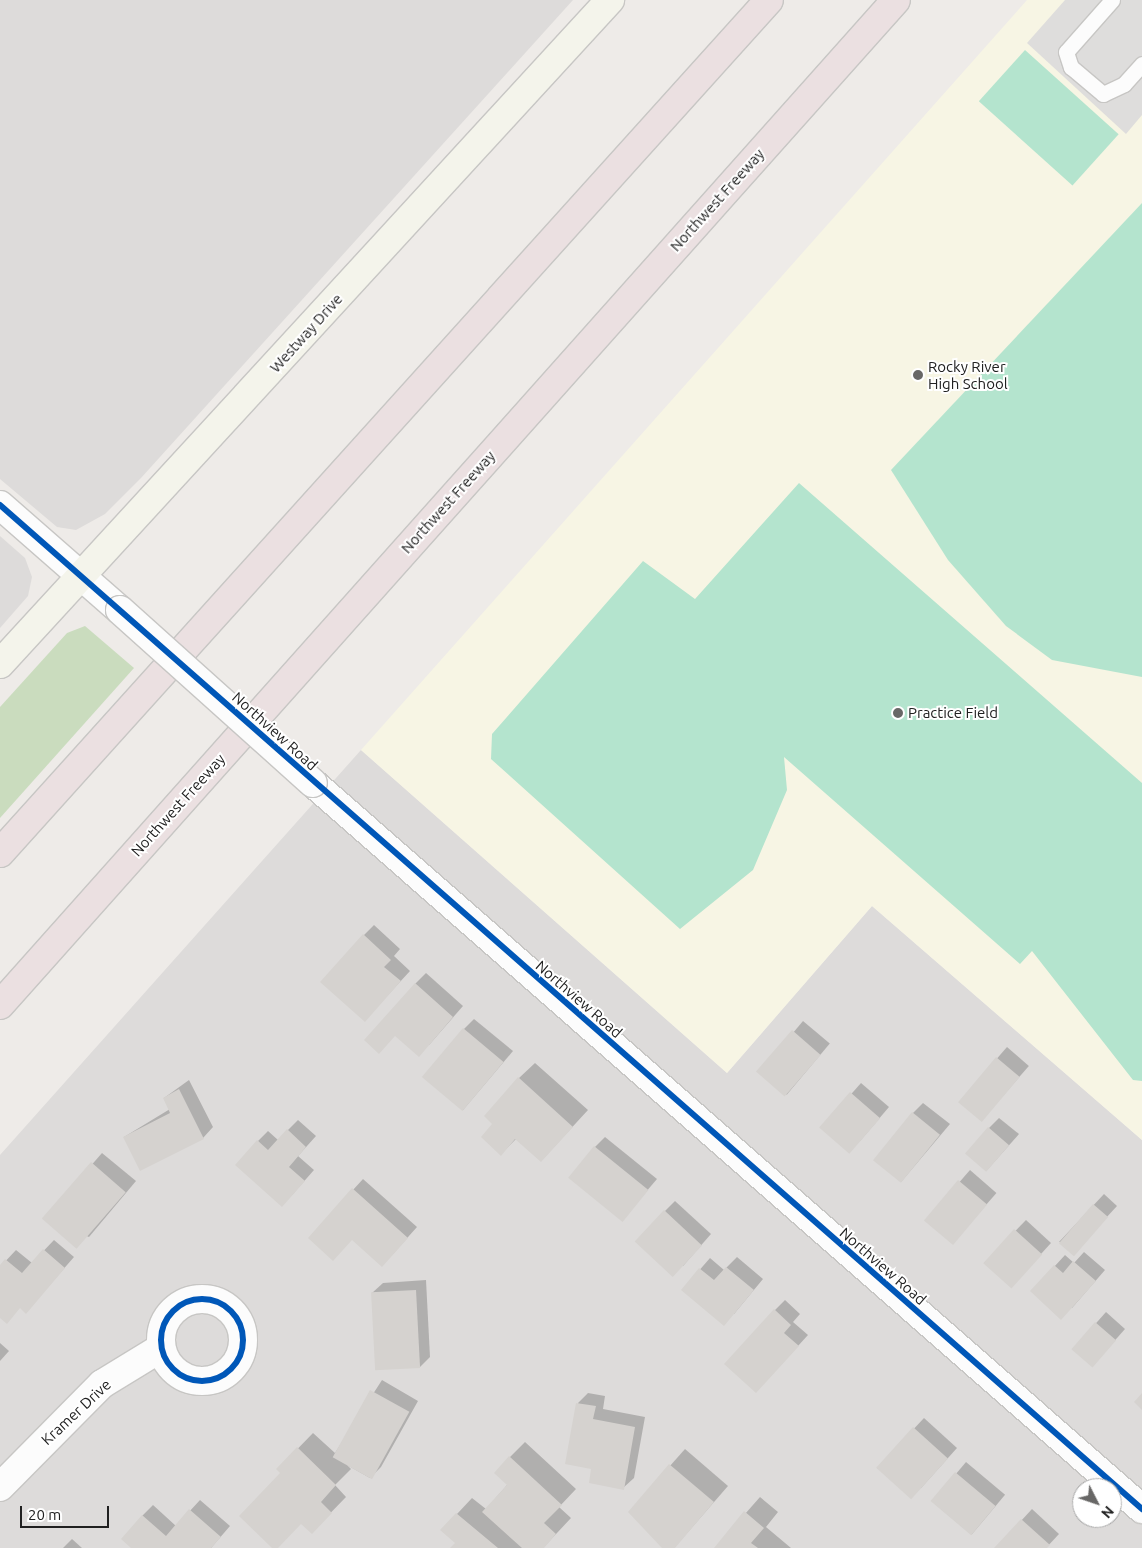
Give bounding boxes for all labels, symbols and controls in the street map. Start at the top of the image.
street label: Northwest Freeway [666,145,768,255]
street label: Westway Drive [266,290,346,376]
place label: Rocky River High School [928,357,1008,392]
marker: Rocky River High School [912,369,924,381]
street label: Northwest Freeway [397,447,499,557]
street label: Northview Road [229,688,321,774]
place label: Practice Field [908,704,998,722]
marker: Practice Field [892,707,904,719]
street label: Northwest Freeway [127,750,229,860]
street label: Northview Road [532,957,626,1041]
street label: Northview Road [836,1224,930,1308]
street label: Kramer Drive [38,1375,114,1449]
north arrow [1072,1478,1122,1528]
scale bar [22,1496,111,1528]
text: N [1098,1503,1117,1521]
text: 20 m [28,1506,61,1523]

